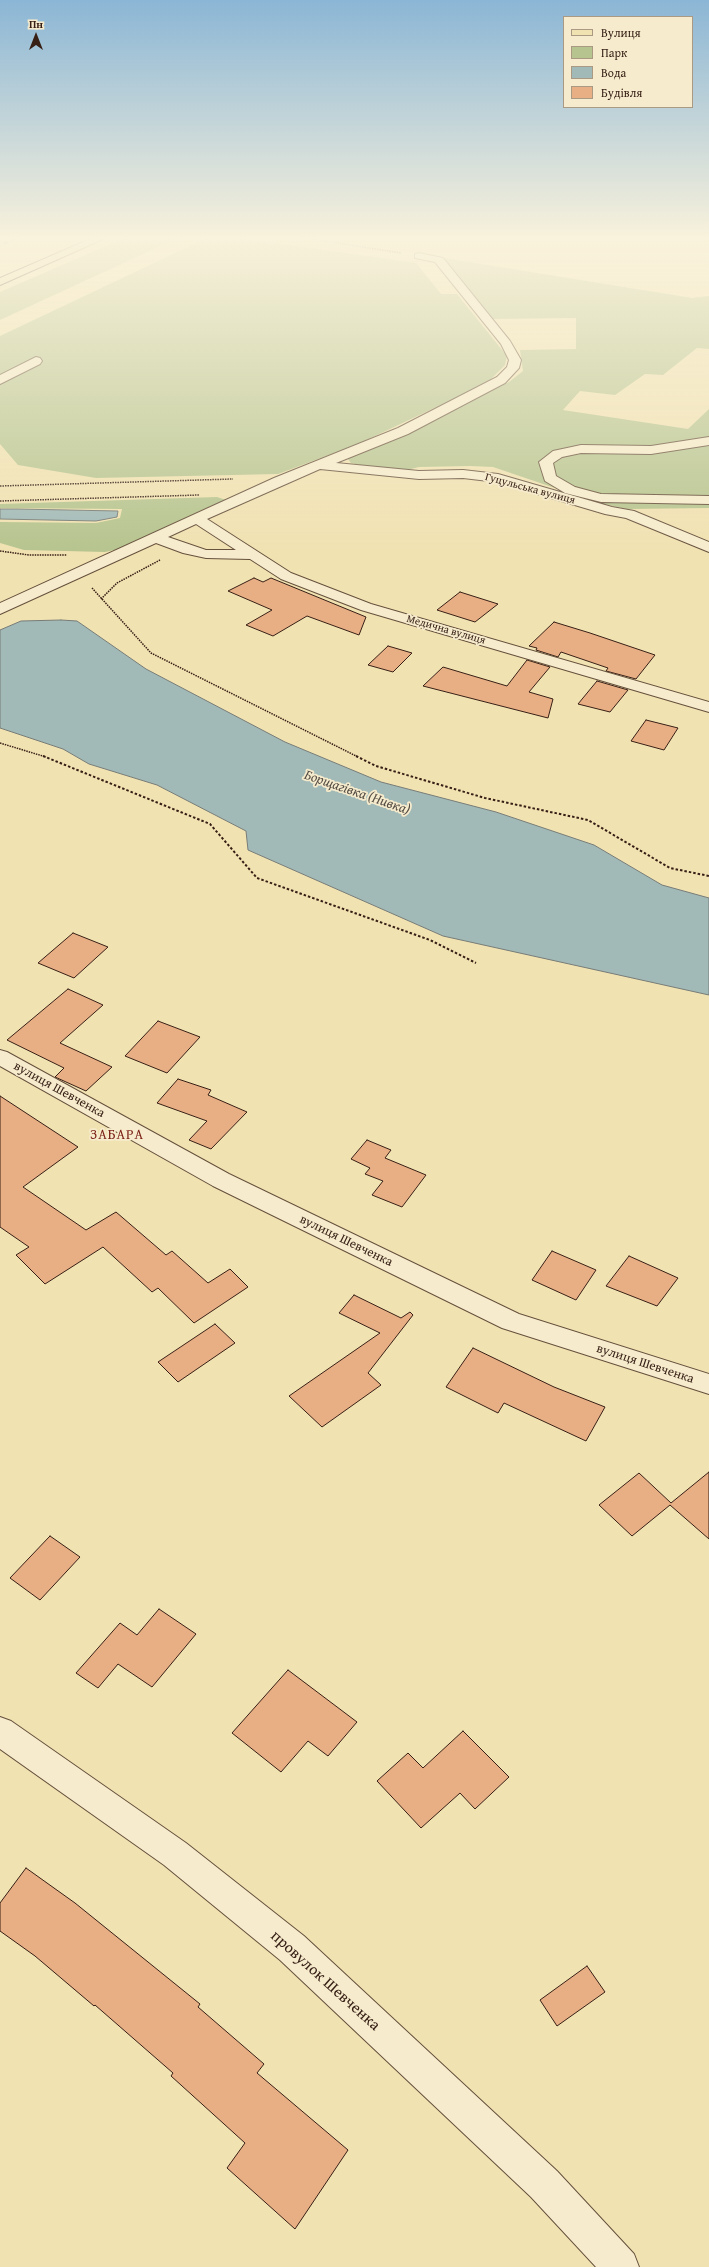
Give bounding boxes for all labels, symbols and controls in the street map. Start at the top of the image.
north arrow [16,16,56,56]
text: Пн [29,16,43,32]
legend [563,16,693,108]
text: Вулиця [601,24,641,41]
text: Парк [601,44,627,61]
text: Вода [601,64,626,81]
text: Будівля [601,84,642,101]
street label: Гуцульська вулиця [483,471,577,507]
street label: Медична вулиця [405,612,487,648]
water label: Борщагівка (Нивка) [302,767,412,819]
street label: вулиця Шевченка [11,1059,107,1121]
district label: ЗАБАРА [90,1127,144,1143]
street label: вулиця Шевченка [297,1212,395,1270]
street label: вулиця Шевченка [594,1341,696,1387]
street label: провулок Шевченка [266,1927,384,2035]

